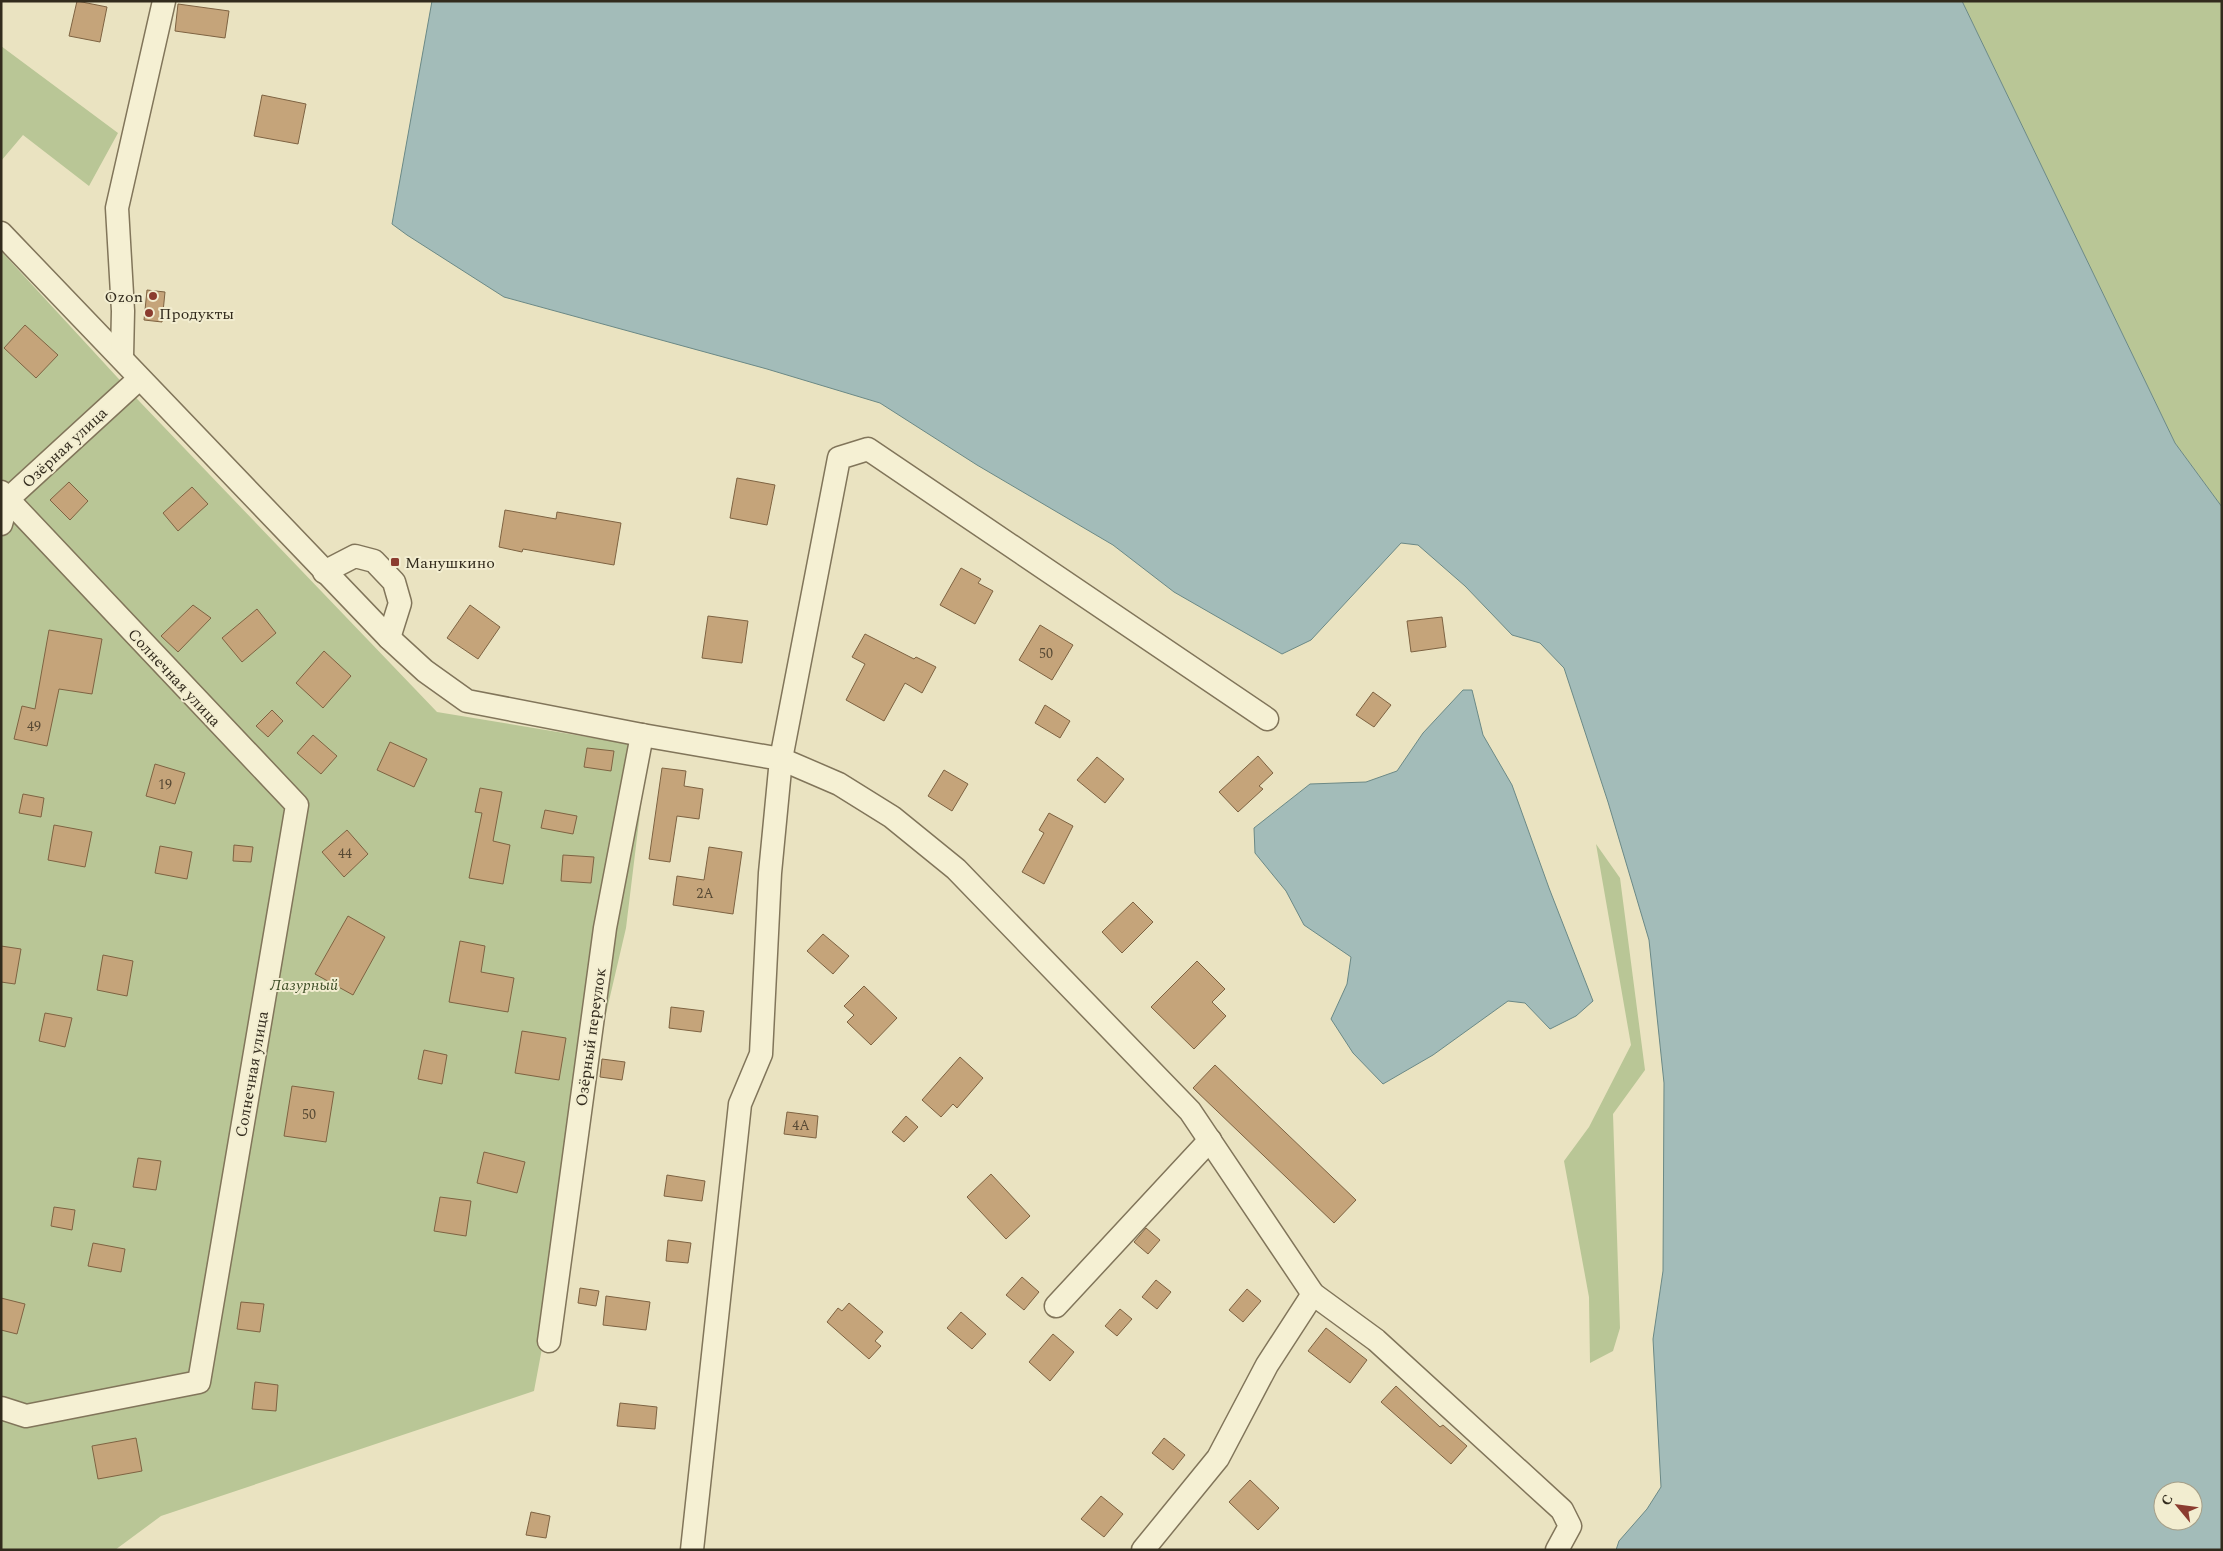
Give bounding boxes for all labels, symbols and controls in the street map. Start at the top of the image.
place label: Ozon [105,285,143,309]
marker: Ozon [147,290,159,302]
place label: Продукты [159,302,234,326]
marker: Продукты [143,307,155,319]
street label: Озёрная улица [16,401,113,494]
place label: Манушкино [405,551,495,575]
marker: Манушкино [389,556,401,568]
street label: Солнечная улица [122,623,227,733]
house number: 50 [1039,643,1053,664]
house number: 49 [27,716,41,737]
house number: 19 [158,774,172,795]
house number: 44 [338,843,352,864]
house number: 2А [696,883,714,904]
street label: Озёрный переулок [569,966,613,1108]
park label: Лазурный [269,973,339,997]
street label: Солнечная улица [229,1009,275,1139]
house number: 50 [302,1104,316,1125]
house number: 4А [792,1115,810,1136]
north arrow [2153,1481,2203,1531]
text: С [2155,1490,2179,1509]

